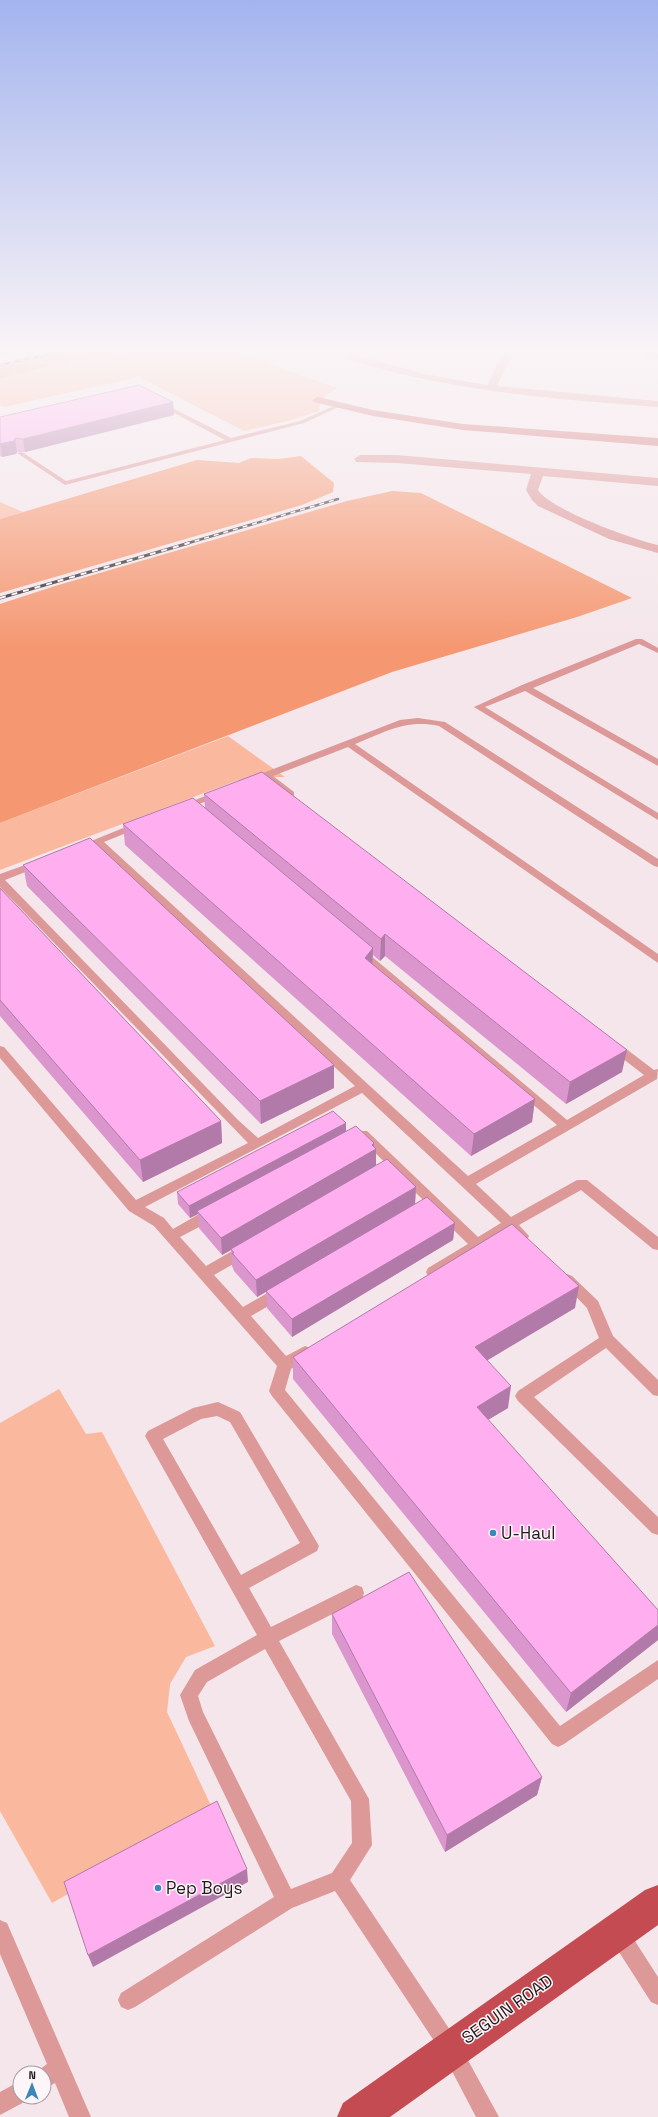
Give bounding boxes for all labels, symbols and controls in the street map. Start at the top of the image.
place label: U-Haul [501,1522,555,1544]
marker: U-Haul [488,1528,498,1538]
place label: Pep Boys [166,1877,242,1899]
marker: Pep Boys [153,1883,163,1893]
street label: SEGUIN ROAD [457,1970,557,2048]
north arrow [12,2065,52,2105]
text: N [28,2068,36,2082]

